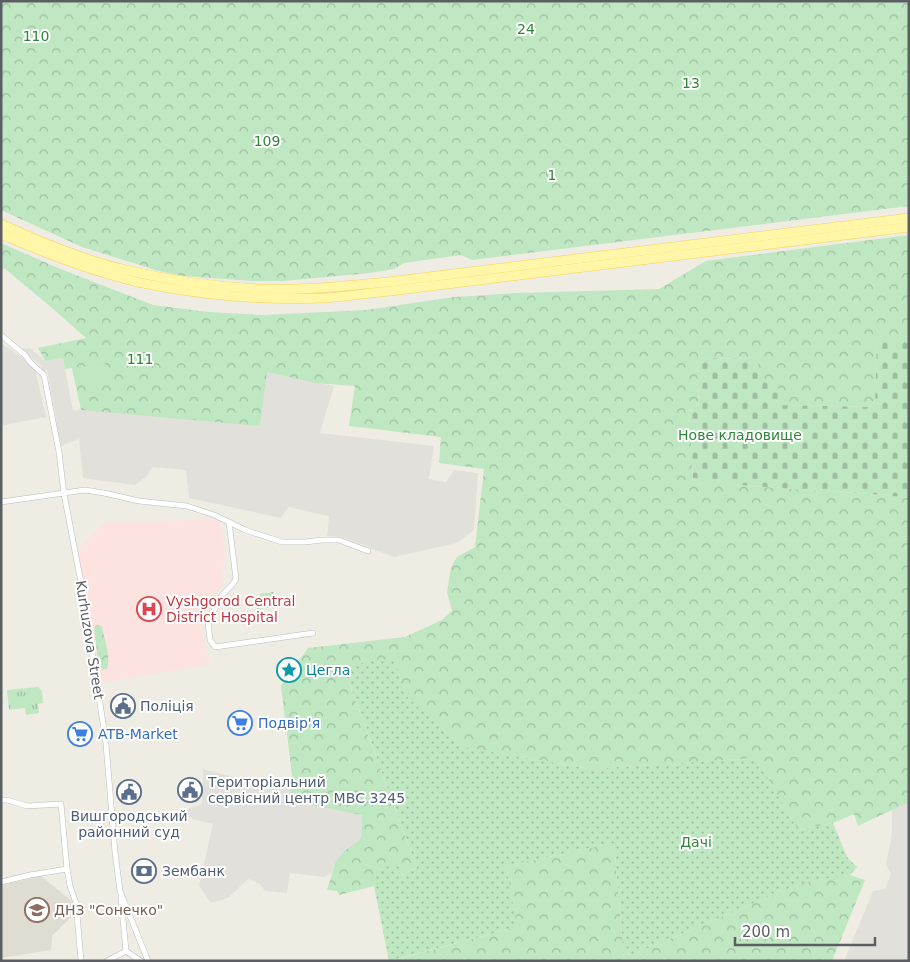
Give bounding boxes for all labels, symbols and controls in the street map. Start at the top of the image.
park label: 24 [517,21,535,37]
park label: 110 [23,28,49,44]
park label: 13 [682,75,700,91]
park label: 109 [254,133,280,149]
park label: 1 [548,167,556,183]
park label: 111 [127,351,153,367]
park label: Нове кладовище [678,427,802,443]
street label: Kurhuzova Street [73,579,107,701]
place label: Vyshgorod Central District Hospital [166,593,295,625]
hospital icon: Vyshgorod Central District Hospital [136,596,162,622]
place icon: Цегла [276,657,302,683]
place label: Цегла [306,662,350,678]
public building icon: Поліція [110,693,136,719]
place label: Поліція [140,698,194,714]
supermarket icon: Подвір'я [227,710,253,736]
place label: Подвір'я [258,715,320,731]
supermarket icon: ATB-Market [67,721,93,747]
place label: ATB-Market [98,726,178,742]
place label: Територіальний сервісний центр МВС 3245 [207,774,405,806]
public building icon: Територіальний сервісний центр МВС 3245 [177,777,203,803]
public building icon: Вишгородський районний суд [116,779,142,805]
place label: Вишгородський районний суд [70,808,188,840]
park label: Дачі [680,834,712,850]
bank icon: Зембанк [131,858,157,884]
place label: Зембанк [162,863,225,879]
school or university icon: ДНЗ "Сонечко" [24,897,50,923]
place label: ДНЗ "Сонечко" [54,902,163,918]
scale bar [735,914,875,946]
text: 200 m [742,923,790,941]

